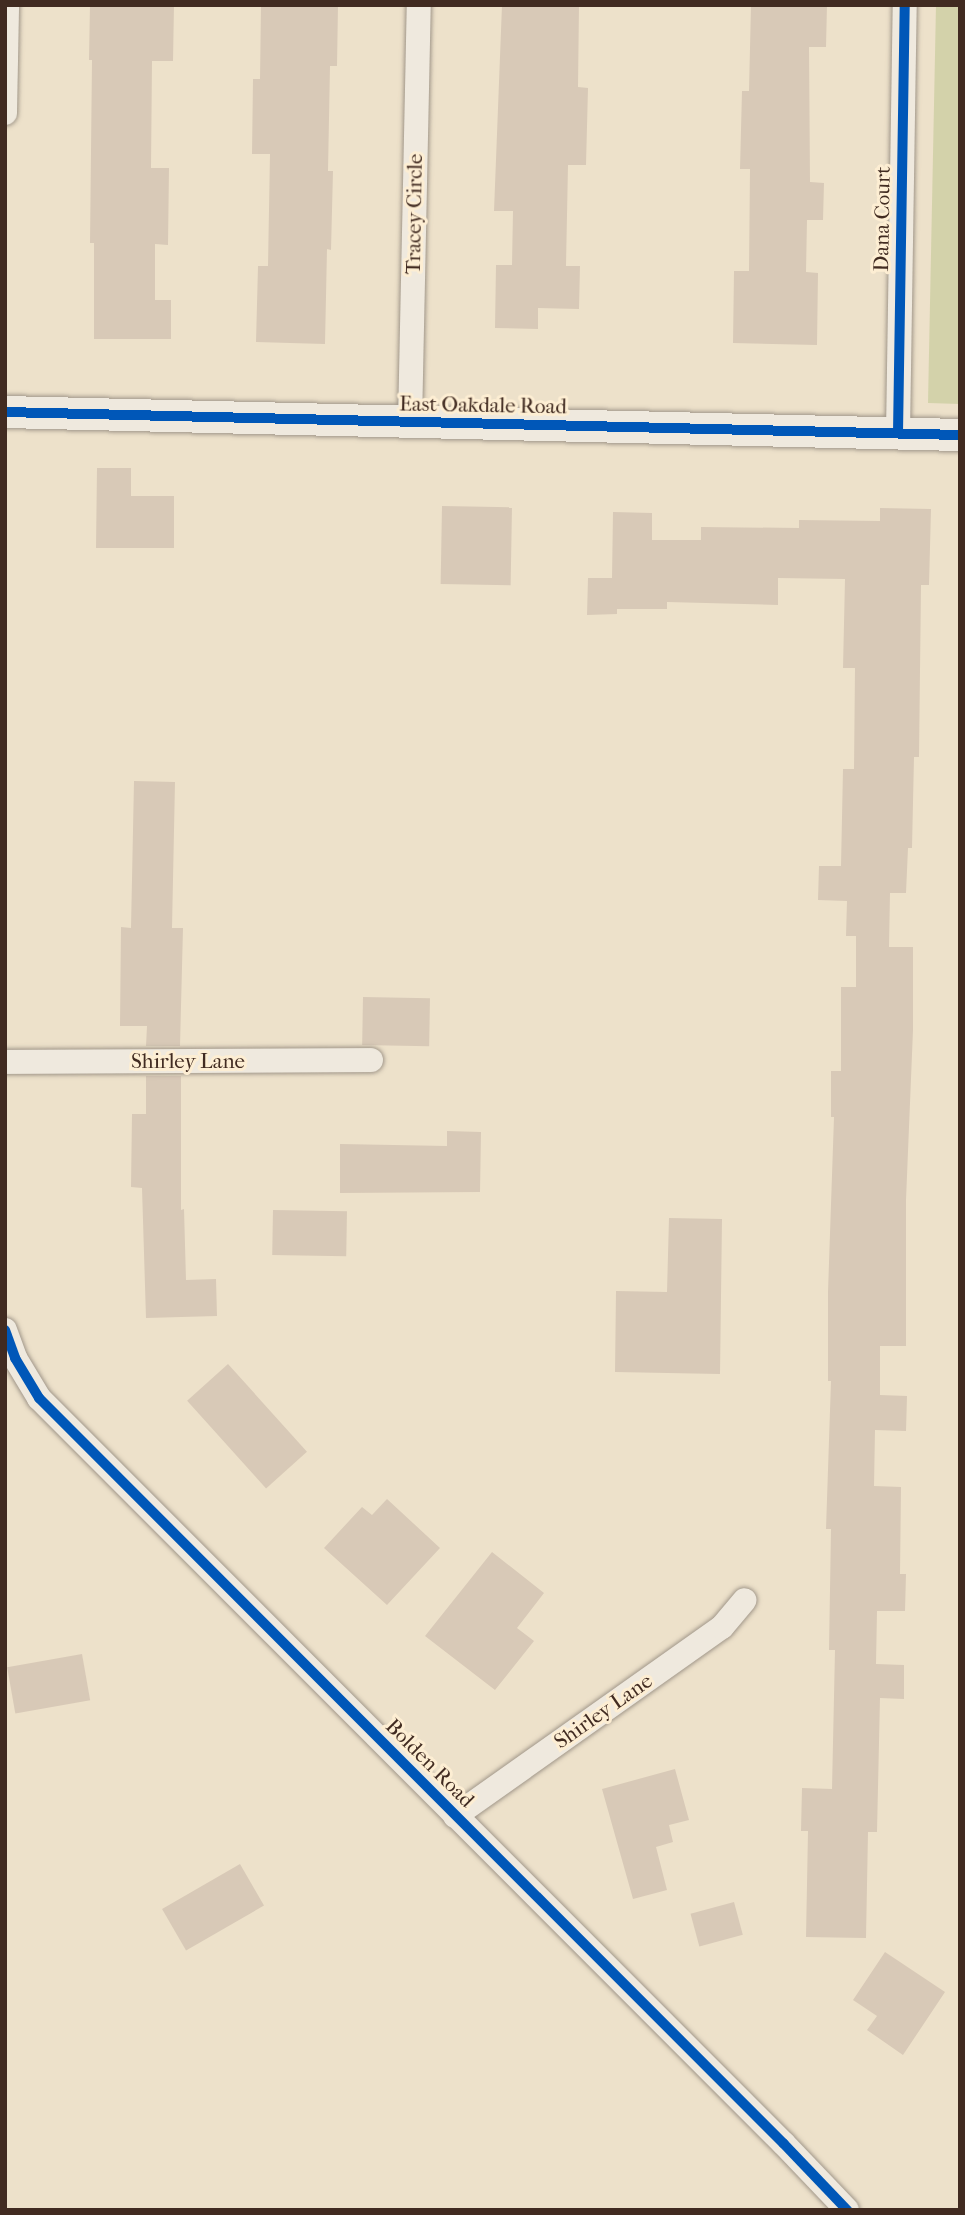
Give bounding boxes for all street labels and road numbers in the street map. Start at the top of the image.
street label: Tracey Circle [400,153,428,275]
street label: Dana Court [868,166,896,272]
street label: East Oakdale Road [399,391,567,419]
street label: Shirley Lane [131,1048,245,1074]
street label: Shirley Lane [549,1668,657,1754]
street label: Bolden Road [380,1713,480,1813]

